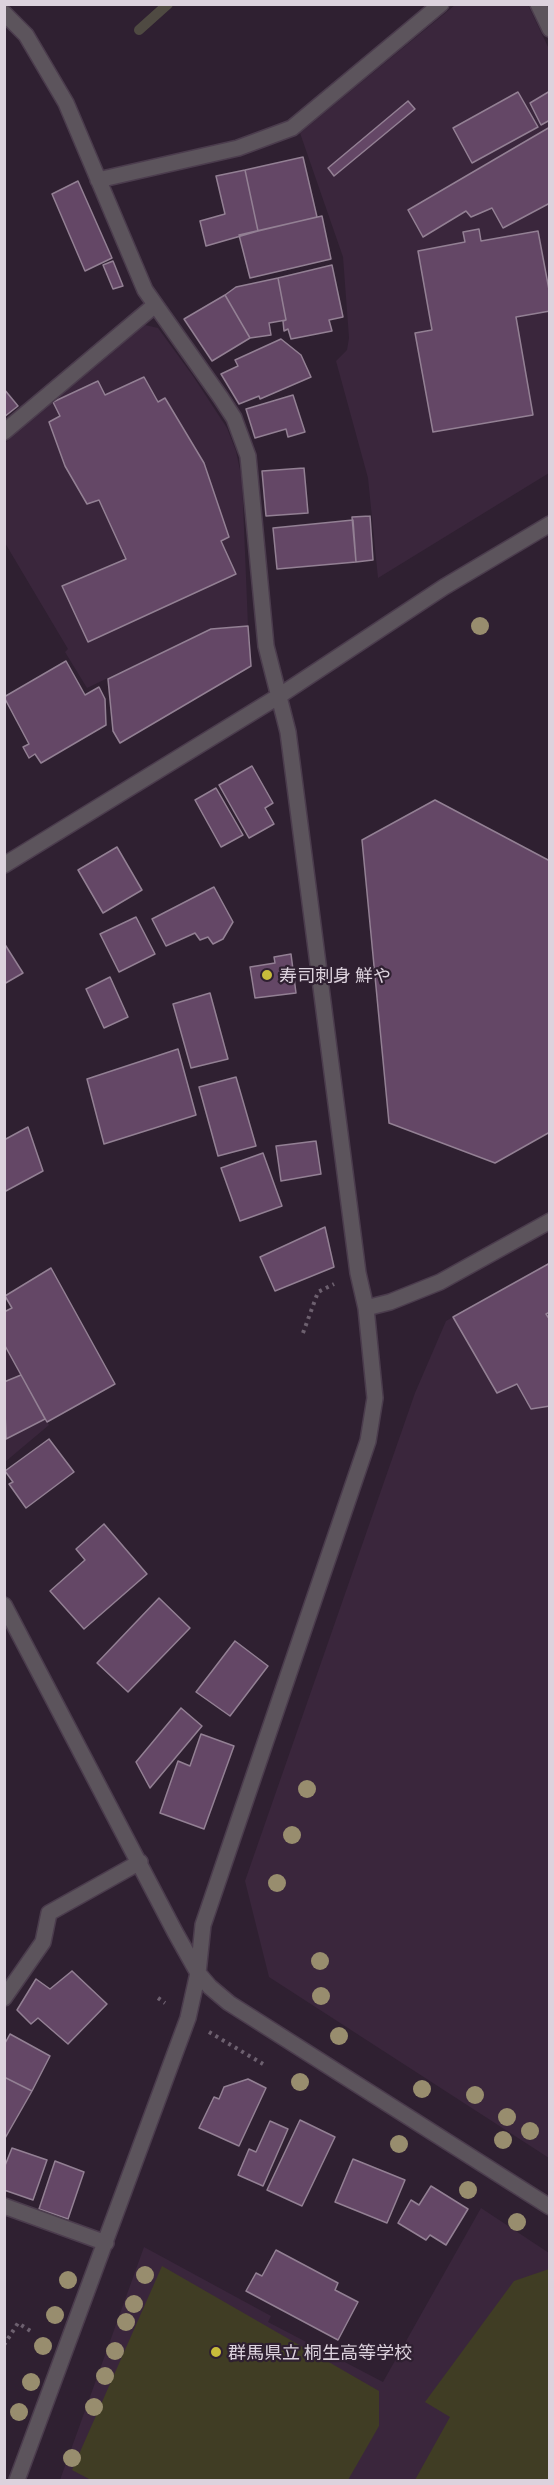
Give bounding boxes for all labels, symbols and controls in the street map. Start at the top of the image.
place label: 寿司刺身 鮮や [279,964,391,986]
marker: 寿司刺身 鮮や [260,968,274,982]
place label: 群馬県立 桐生高等学校 [228,2341,412,2363]
marker: 群馬県立 桐生高等学校 [209,2345,223,2359]

